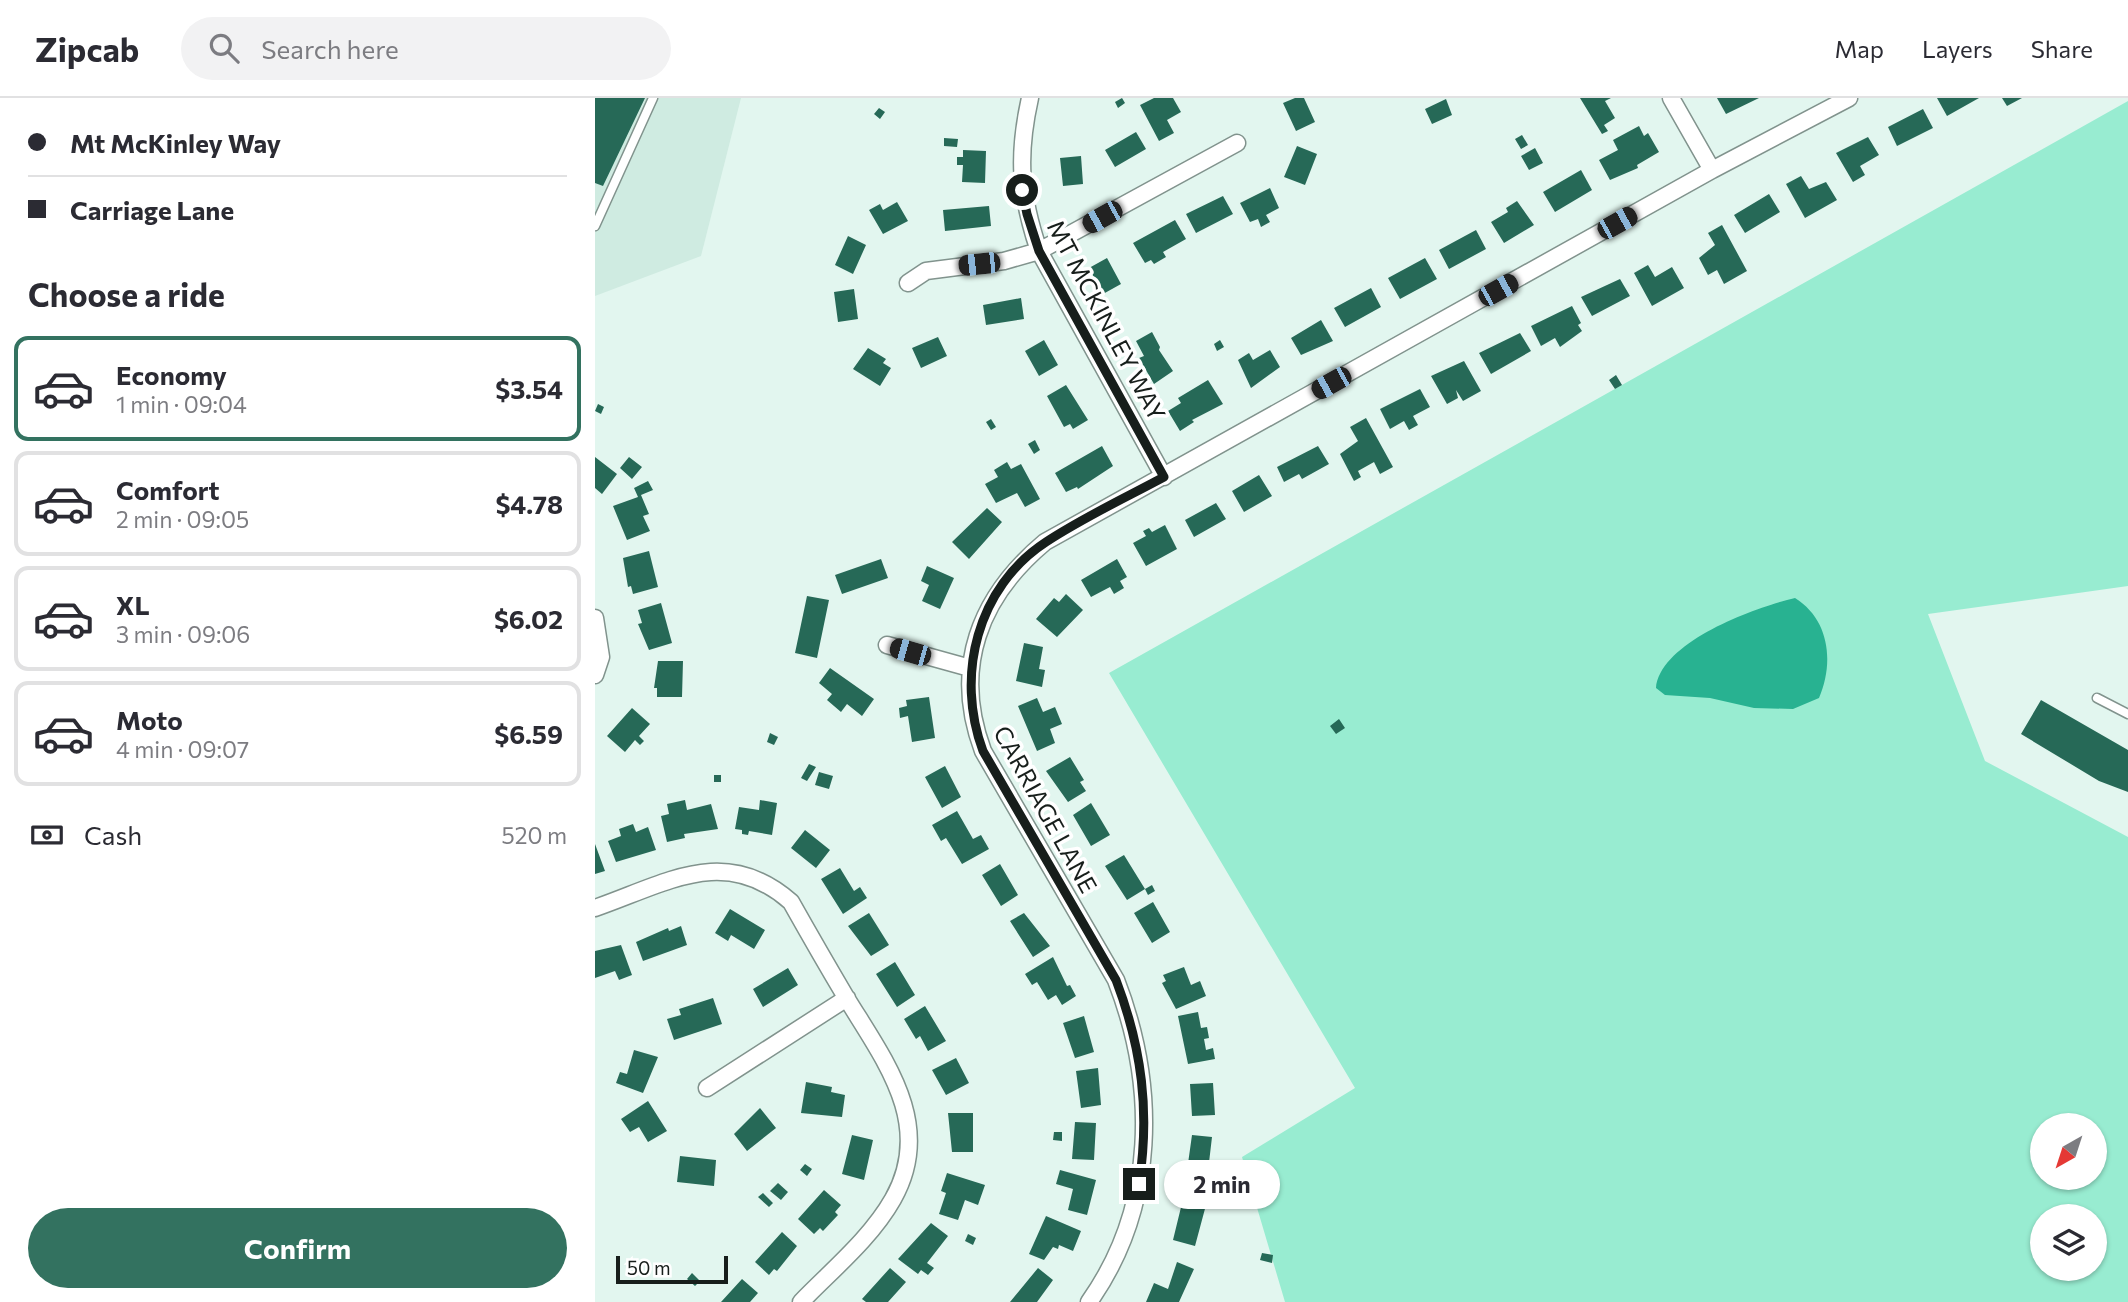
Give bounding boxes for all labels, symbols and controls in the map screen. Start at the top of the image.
search box [181,17,671,80]
text: Zipcab [35,28,139,69]
icon: search [205,29,243,67]
text: Search here [261,33,399,64]
text: Map [1835,34,1884,63]
text: Layers [1922,34,1993,63]
text: Share [2031,34,2093,63]
text: Mt McKinley Way [70,127,281,158]
route start [1006,174,1038,206]
text: Carriage Lane [70,194,234,225]
car [1079,198,1126,236]
car [1594,204,1641,242]
street label: MT MCKINLEY WAY [1042,215,1172,426]
car [958,251,1001,277]
car [1475,271,1522,309]
text: Choose a ride [28,274,225,314]
icon: car [32,357,95,420]
text: Economy [116,359,227,390]
car [1308,364,1355,402]
text: $3.54 [495,373,563,404]
text: 1 min · 09:04 [116,390,247,418]
icon: car [32,472,95,535]
text: Comfort [116,474,219,505]
text: $4.78 [495,488,563,519]
text: 2 min · 09:05 [116,505,249,533]
icon: car [32,587,95,650]
text: XL [116,589,150,620]
text: $6.02 [494,603,563,634]
text: 3 min · 09:06 [116,620,250,648]
car [887,636,934,668]
icon: car [32,702,95,765]
text: Moto [116,704,183,735]
text: $6.59 [494,718,563,749]
street label: CARRIAGE LANE [988,720,1104,898]
text: 4 min · 09:07 [116,735,249,763]
icon: cash [28,816,66,854]
text: Cash [84,819,142,850]
text: 520 m [502,821,567,849]
north arrow [2030,1113,2107,1190]
map controls [2030,1113,2107,1281]
callout: 2 min [1163,1160,1279,1208]
route end [1123,1168,1155,1200]
text: 2 min [1193,1170,1251,1198]
button: layers [2030,1204,2107,1281]
button: Confirm [28,1208,567,1288]
scale bar [616,1253,728,1285]
text: 50 m [627,1256,671,1279]

